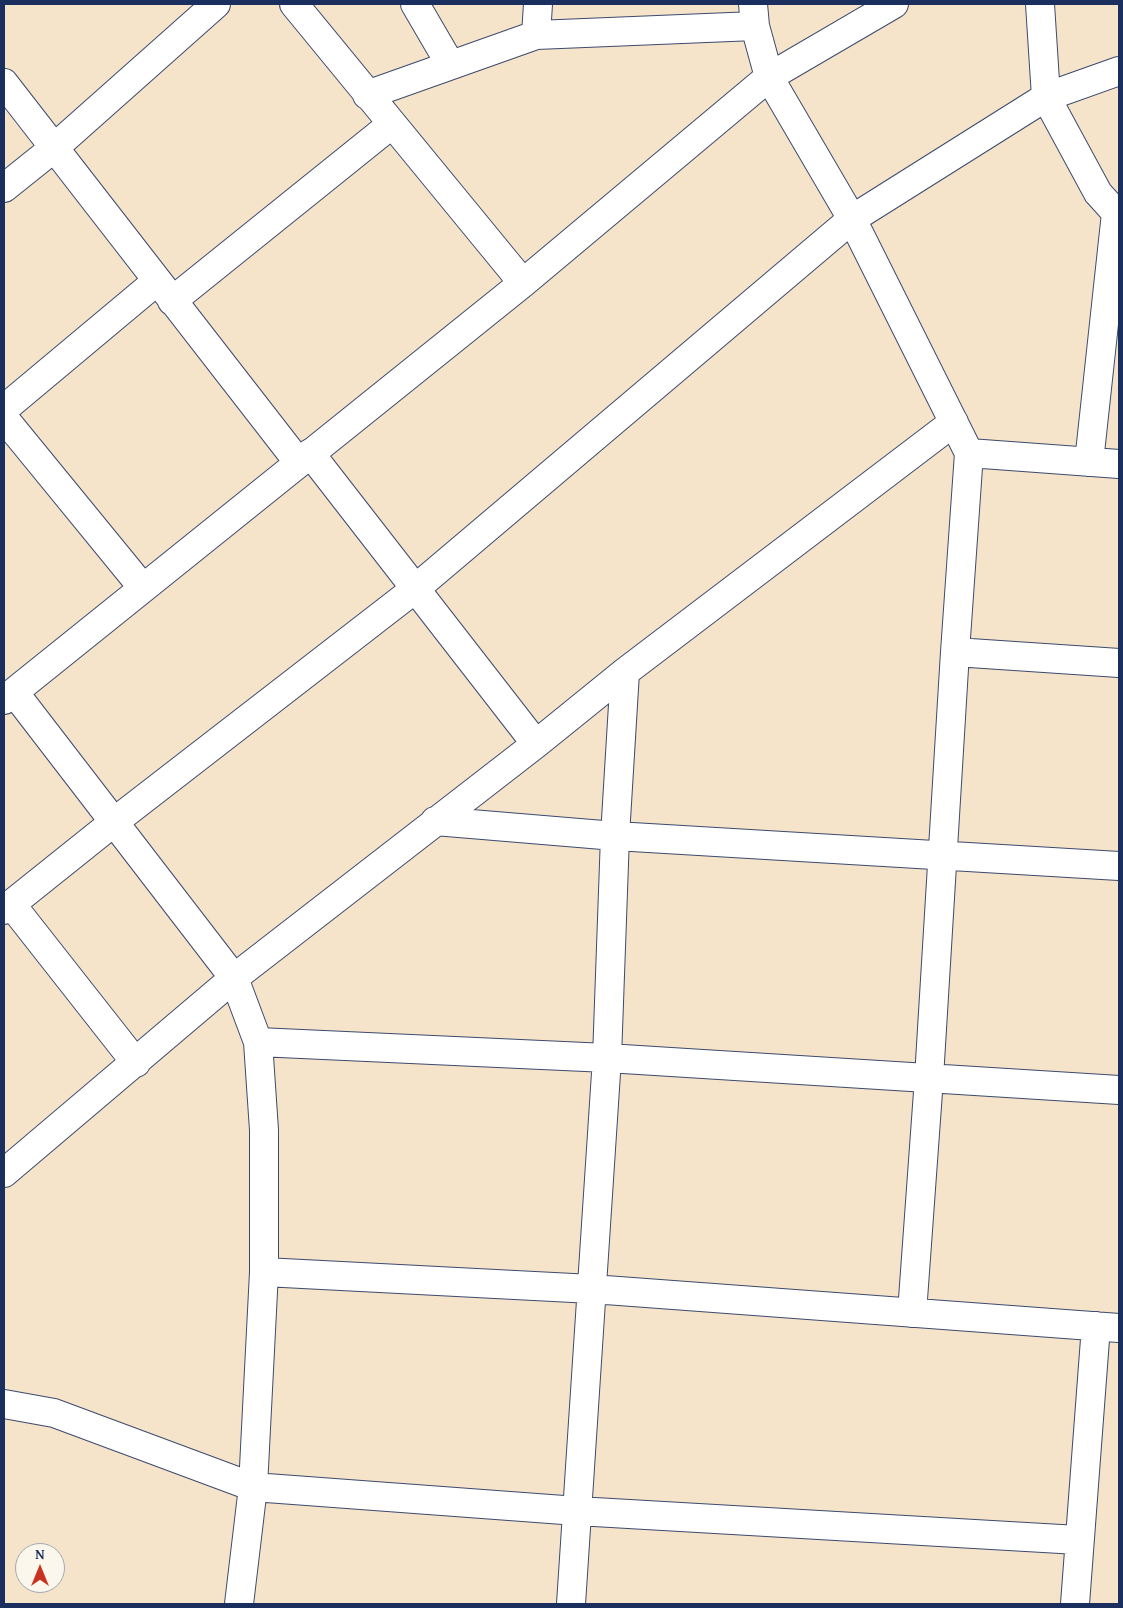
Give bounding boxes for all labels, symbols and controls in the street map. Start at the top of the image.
north arrow [15,1543,65,1593]
text: N [35,1544,45,1564]

